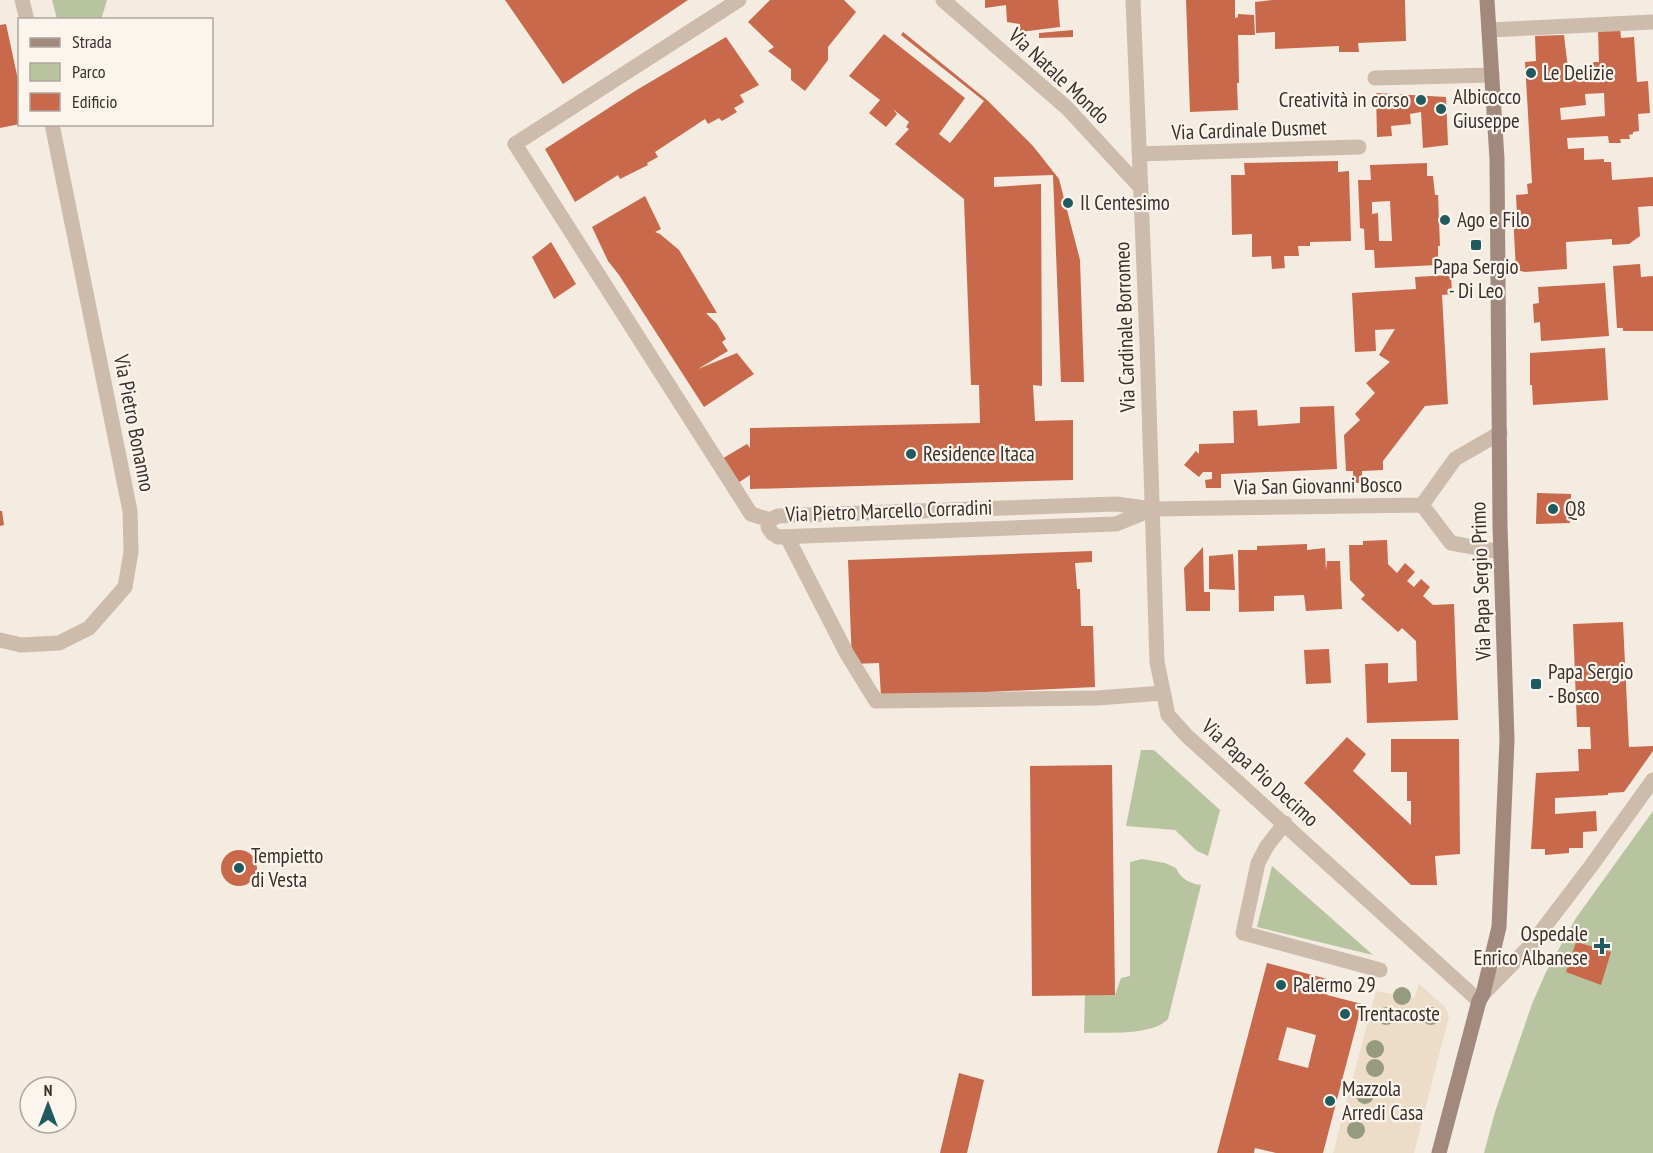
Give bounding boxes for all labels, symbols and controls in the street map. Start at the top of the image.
legend [18,18,213,126]
street label: Via Natale Mondo [1002,21,1116,129]
text: Strada [72,30,112,53]
place label: Le Delizie [1543,59,1614,86]
text: Parco [72,60,106,83]
marker: Le Delizie [1524,66,1538,80]
place label: Albicocco Giuseppe [1453,83,1521,134]
place label: Creatività in corso [1279,86,1409,113]
text: Edificio [72,90,118,113]
marker: Creatività in corso [1414,93,1428,107]
marker: Albicocco Giuseppe [1434,102,1448,116]
street label: Via Cardinale Dusmet [1170,113,1327,146]
place label: Il Centesimo [1080,189,1170,216]
marker: Il Centesimo [1061,196,1075,210]
place label: Ago e Filo [1457,206,1530,233]
marker: Ago e Filo [1438,213,1452,227]
marker: Papa Sergio - Di Leo [1469,238,1483,252]
street label: Via Cardinale Borromeo [1108,241,1141,414]
place label: Papa Sergio - Di Leo [1433,253,1519,304]
street label: Via Pietro Bonanno [108,351,161,494]
place label: Residence Itaca [923,440,1035,467]
marker: Residence Itaca [904,447,918,461]
street label: Via San Giovanni Bosco [1233,471,1402,500]
street label: Via Pietro Marcello Corradini [784,493,993,528]
place label: Q8 [1565,495,1586,522]
street label: Via Papa Sergio Primo [1464,501,1497,662]
marker: Q8 [1546,502,1560,516]
place label: Papa Sergio - Bosco [1548,658,1633,709]
marker: Papa Sergio - Bosco [1529,677,1543,691]
street label: Via Papa Pio Decimo [1195,712,1324,832]
place label: Tempietto di Vesta [251,842,323,893]
marker: Tempietto di Vesta [232,861,246,875]
place label: Ospedale Enrico Albanese [1473,920,1588,971]
marker: Ospedale Enrico Albanese [1593,937,1611,955]
place label: Palermo 29 [1293,971,1376,998]
marker: Palermo 29 [1274,978,1288,992]
place label: Trentacoste [1357,1000,1440,1027]
marker: Trentacoste [1338,1007,1352,1021]
north arrow [18,1075,78,1135]
place label: Mazzola Arredi Casa [1342,1075,1423,1126]
text: N [44,1080,52,1100]
marker: Mazzola Arredi Casa [1323,1094,1337,1108]

